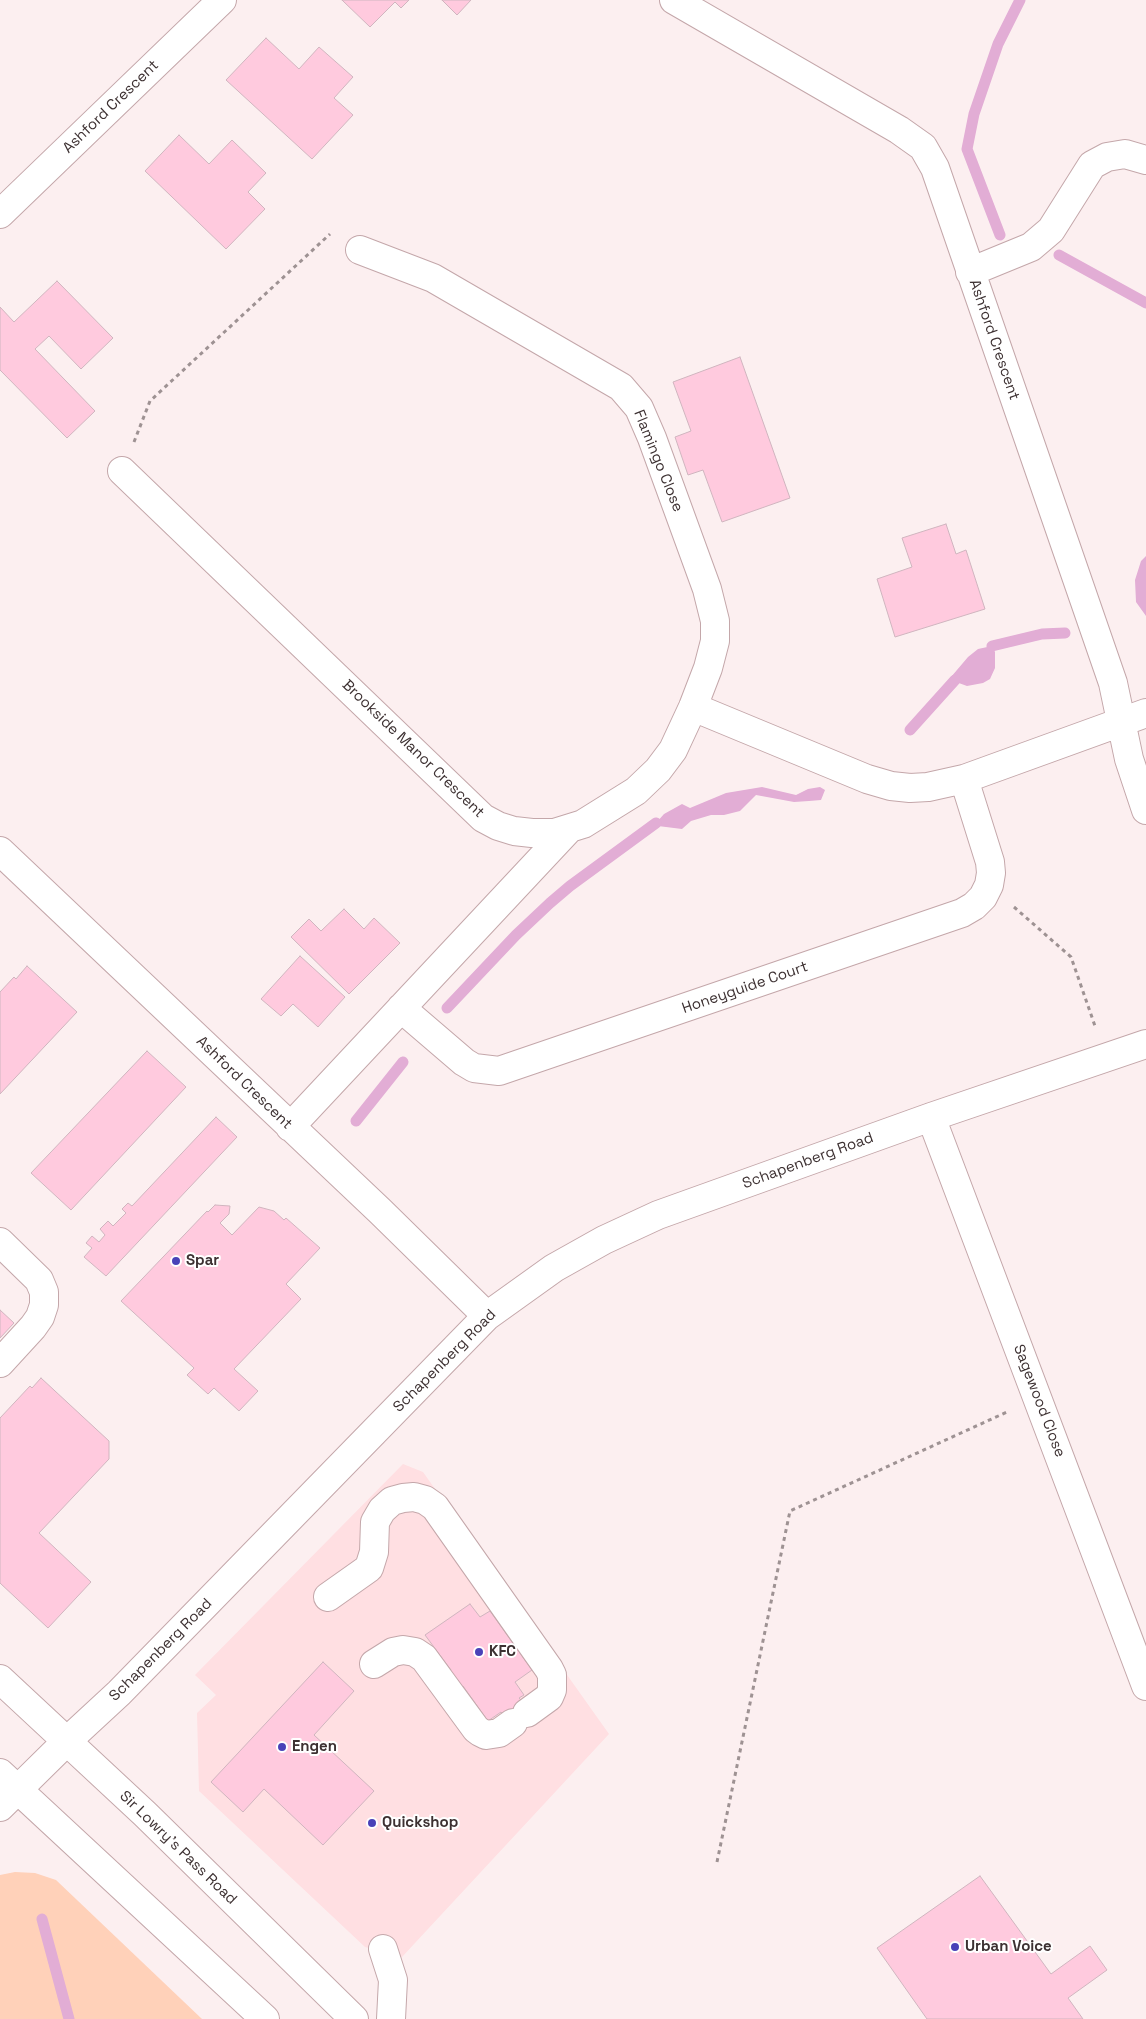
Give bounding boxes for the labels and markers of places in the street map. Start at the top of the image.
place label: Spar [186,1252,219,1270]
marker: Spar [170,1255,182,1267]
place label: KFC [489,1643,516,1661]
marker: KFC [473,1646,485,1658]
place label: Engen [292,1738,337,1756]
marker: Engen [276,1741,288,1753]
place label: Quickshop [382,1814,458,1832]
marker: Quickshop [366,1817,378,1829]
place label: Urban Voice [965,1938,1052,1956]
marker: Urban Voice [949,1941,961,1953]

